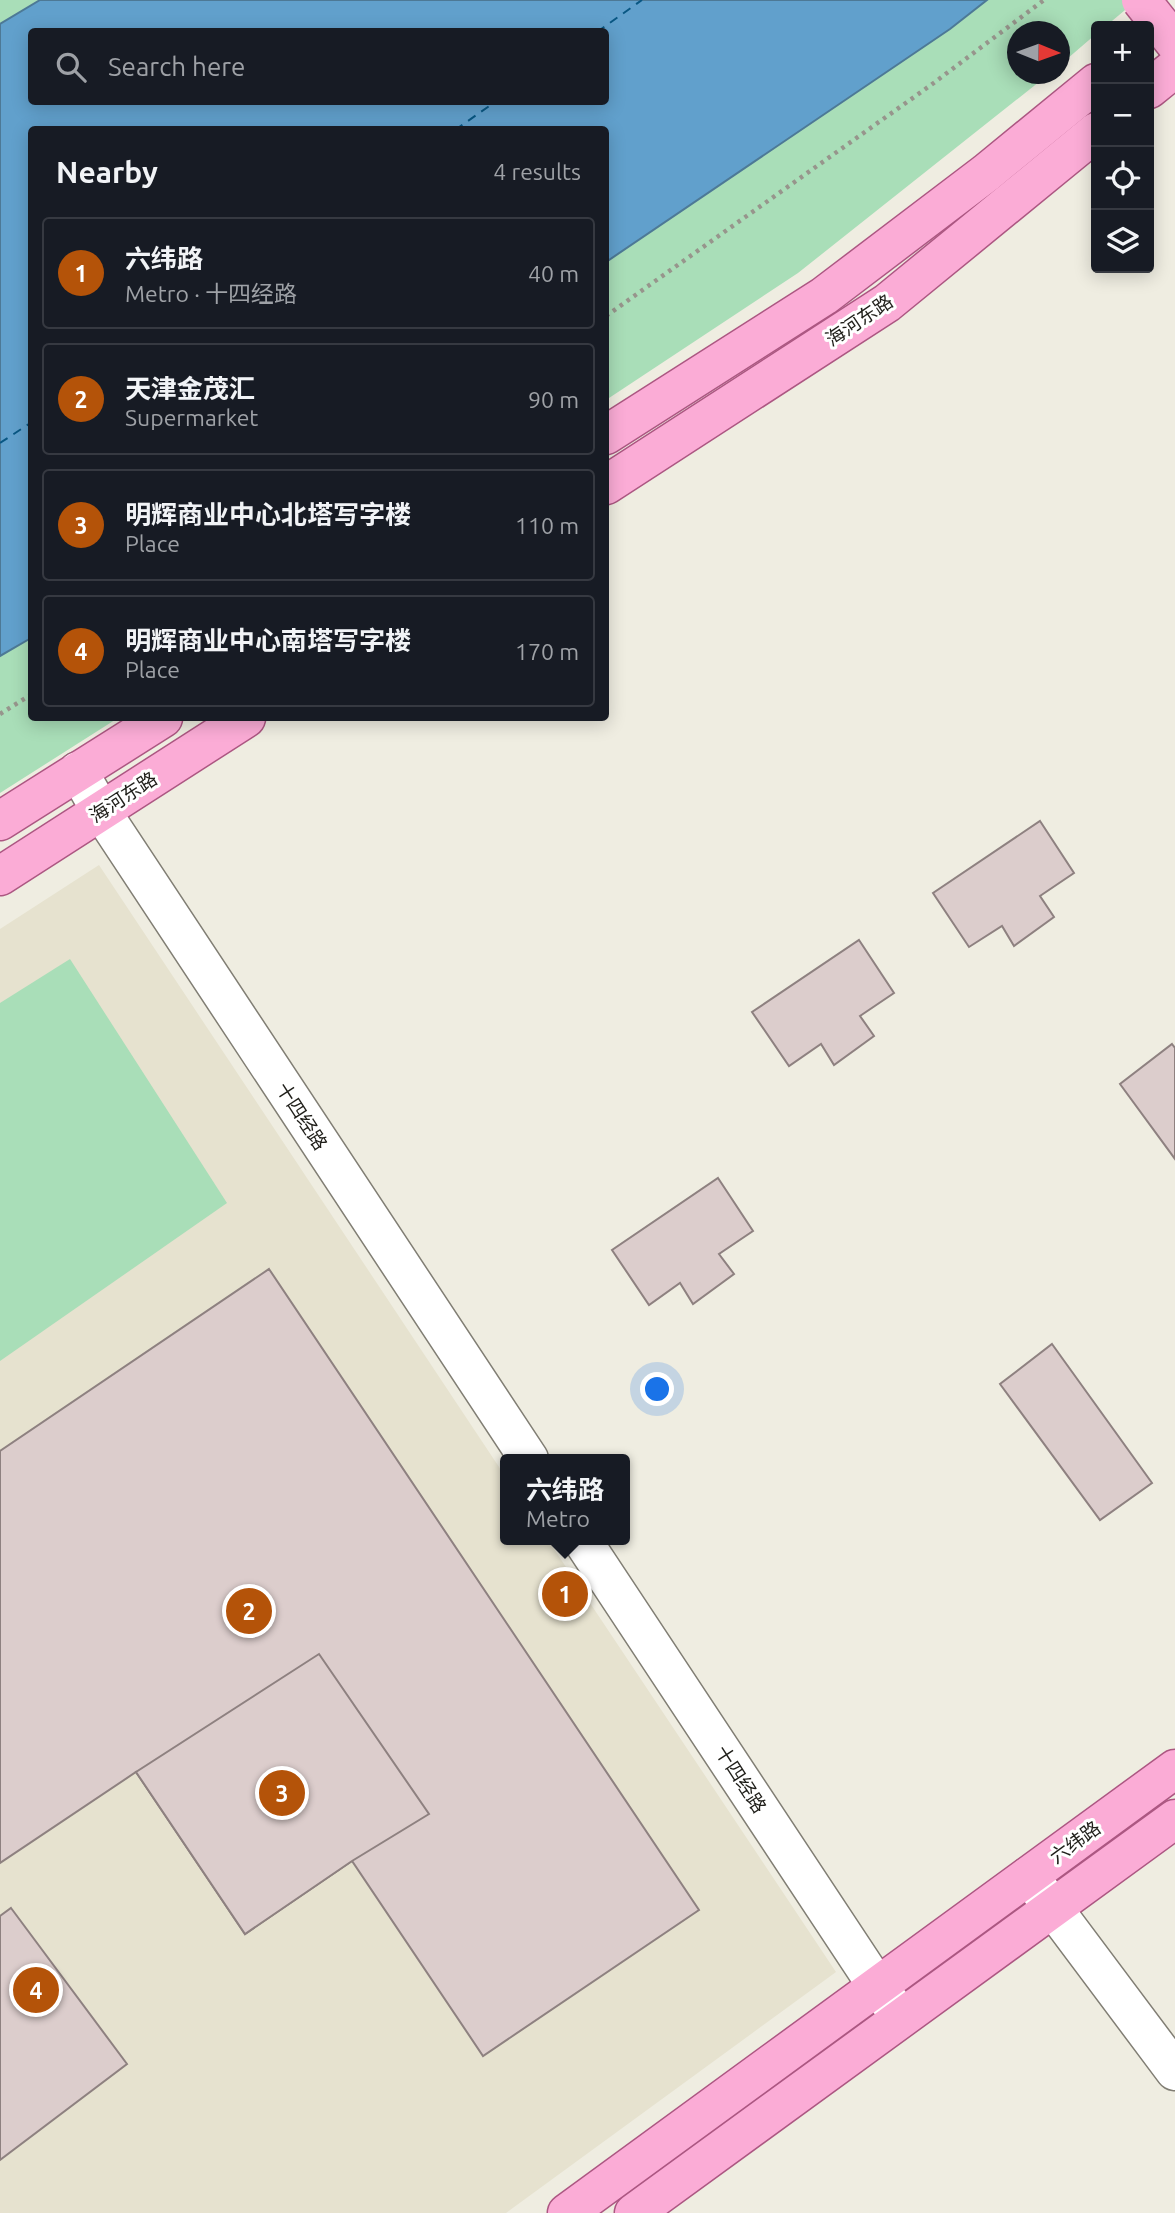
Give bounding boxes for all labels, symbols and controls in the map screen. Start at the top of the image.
north arrow [1007,21,1070,84]
map controls [1091,21,1154,273]
button: + [1091,21,1154,84]
search box [28,28,609,105]
icon: search [52,48,90,86]
text: Search here [108,52,245,81]
button: − [1091,84,1154,147]
button: locate [1091,147,1154,210]
text: Nearby [56,155,158,189]
text: 4 results [493,159,581,184]
button: layers [1091,210,1154,273]
text: 六纬路 [125,244,203,273]
text: 1 [75,261,87,286]
text: 40 m [528,261,579,286]
text: Metro · 十四经路 [125,281,297,306]
street label: 海河东路 [821,290,897,350]
text: 天津金茂汇 [125,374,255,403]
text: 2 [75,387,87,412]
text: 90 m [528,387,579,412]
text: Supermarket [125,405,258,430]
text: 明辉商业中心北塔写字楼 [125,500,411,529]
text: 3 [75,513,87,538]
text: 110 m [515,513,579,538]
text: Place [125,531,180,556]
text: 明辉商业中心南塔写字楼 [125,626,411,655]
text: 4 [75,639,87,664]
text: 170 m [515,639,579,664]
text: Place [125,657,180,682]
street label: 海河东路 [85,767,161,827]
street label: 十四经路 [272,1078,332,1154]
your location [640,1372,674,1406]
popup [500,1454,630,1545]
text: 六纬路 [526,1475,604,1504]
text: Metro [526,1506,590,1531]
pin: 1 [542,1568,588,1620]
pin: 2 [226,1585,272,1637]
street label: 十四经路 [711,1741,771,1817]
pin: 3 [259,1767,305,1819]
street label: 六纬路 [1045,1816,1105,1868]
pin: 4 [13,1964,59,2016]

